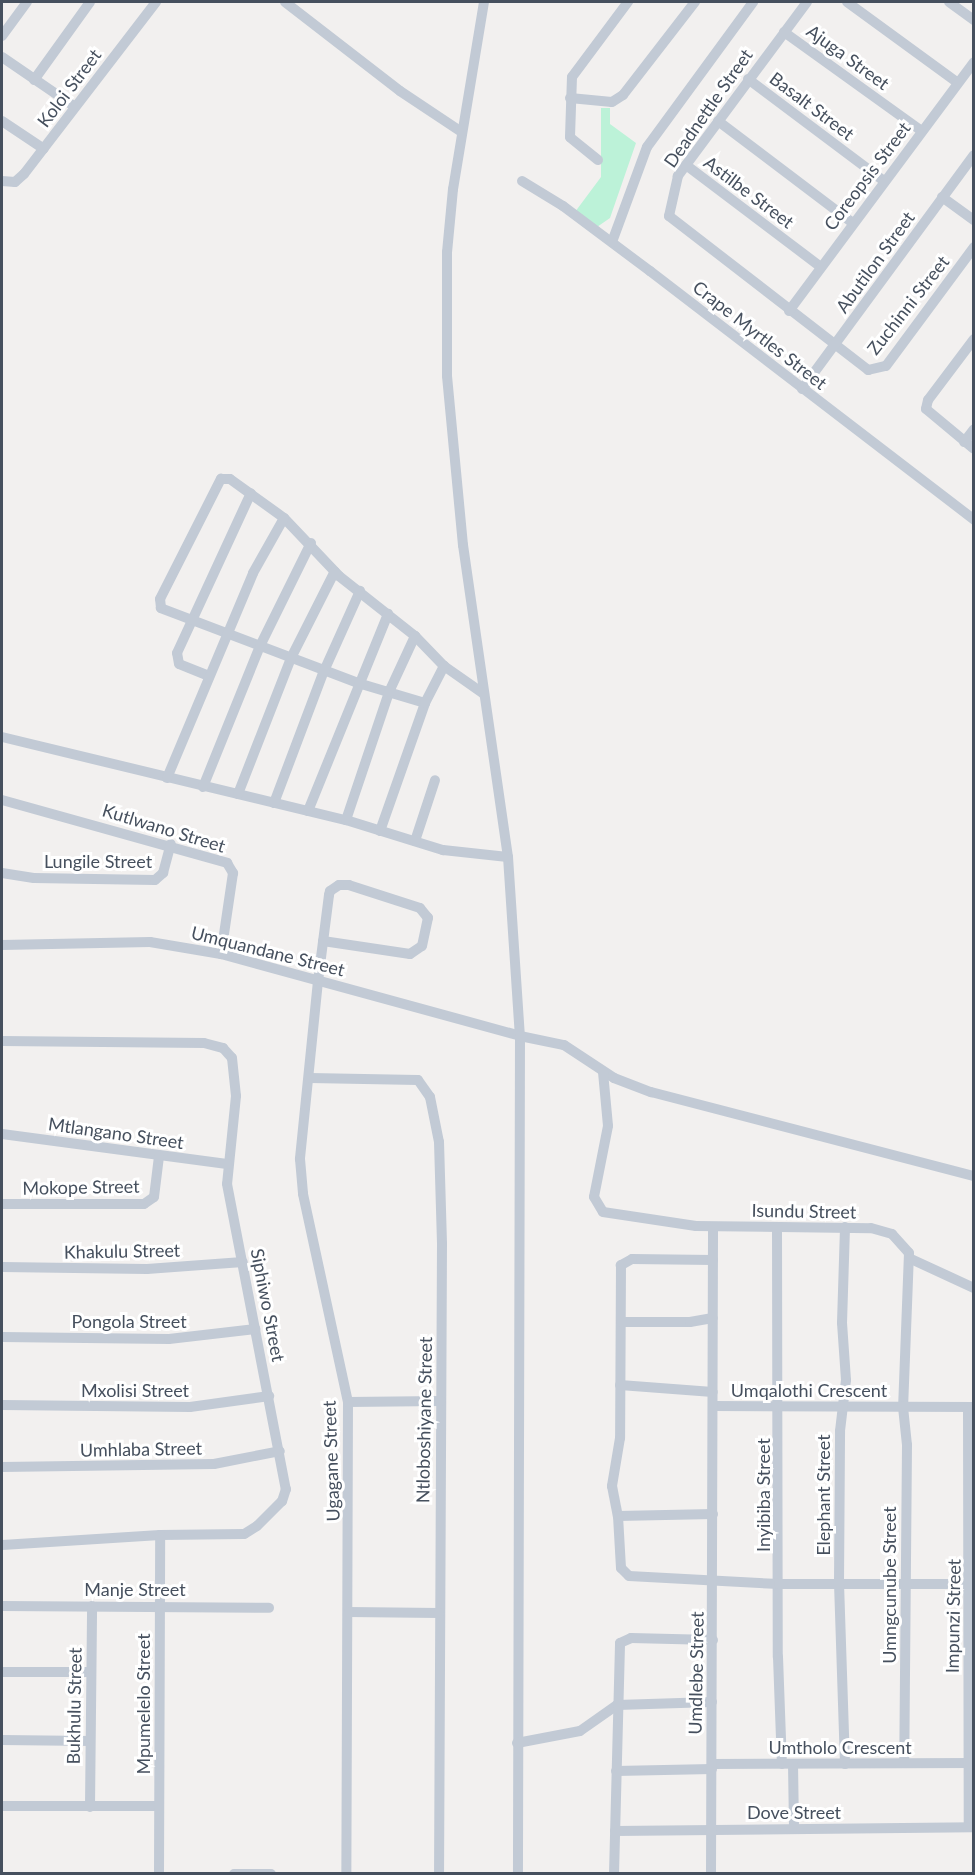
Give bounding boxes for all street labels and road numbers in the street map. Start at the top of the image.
street label: Ajuga Street [802,20,894,94]
street label: Koloi Street [33,45,105,131]
street label: Deadnettle Street [659,45,757,171]
street label: Basalt Street [766,67,858,145]
street label: Coreopsis Street [819,118,915,234]
street label: Astilbe Street [700,151,798,233]
street label: Abutilon Street [831,207,919,317]
street label: Zuchinni Street [863,251,953,359]
street label: Crape Myrtles Street [689,276,831,394]
street label: Kutlwano Street [100,799,228,857]
street label: Lungile Street [44,850,152,872]
street label: Umquandane Street [189,921,347,981]
street label: Mtlangano Street [47,1113,185,1153]
street label: Mokope Street [22,1175,140,1199]
street label: Isundu Street [751,1199,857,1223]
street label: Khakulu Street [64,1239,180,1263]
street label: Siphiwo Street [246,1247,290,1363]
street label: Pongola Street [71,1310,187,1332]
street label: Ntloboshiyane Street [412,1337,436,1503]
street label: Mxolisi Street [81,1379,189,1401]
street label: Umqalothi Crescent [731,1379,887,1401]
street label: Ugagane Street [318,1400,344,1522]
street label: Elephant Street [812,1434,834,1556]
street label: Umhlaba Street [80,1437,202,1461]
street label: Inyibiba Street [752,1438,774,1552]
street label: Umngcunube Street [878,1506,900,1664]
street label: Impunzi Street [941,1559,965,1673]
street label: Manje Street [84,1578,186,1600]
street label: Umdlebe Street [684,1611,708,1735]
street label: Mpumelelo Street [132,1633,154,1775]
street label: Bukhulu Street [62,1647,86,1765]
street label: Umtholo Crescent [768,1736,912,1758]
street label: Dove Street [747,1801,841,1823]

